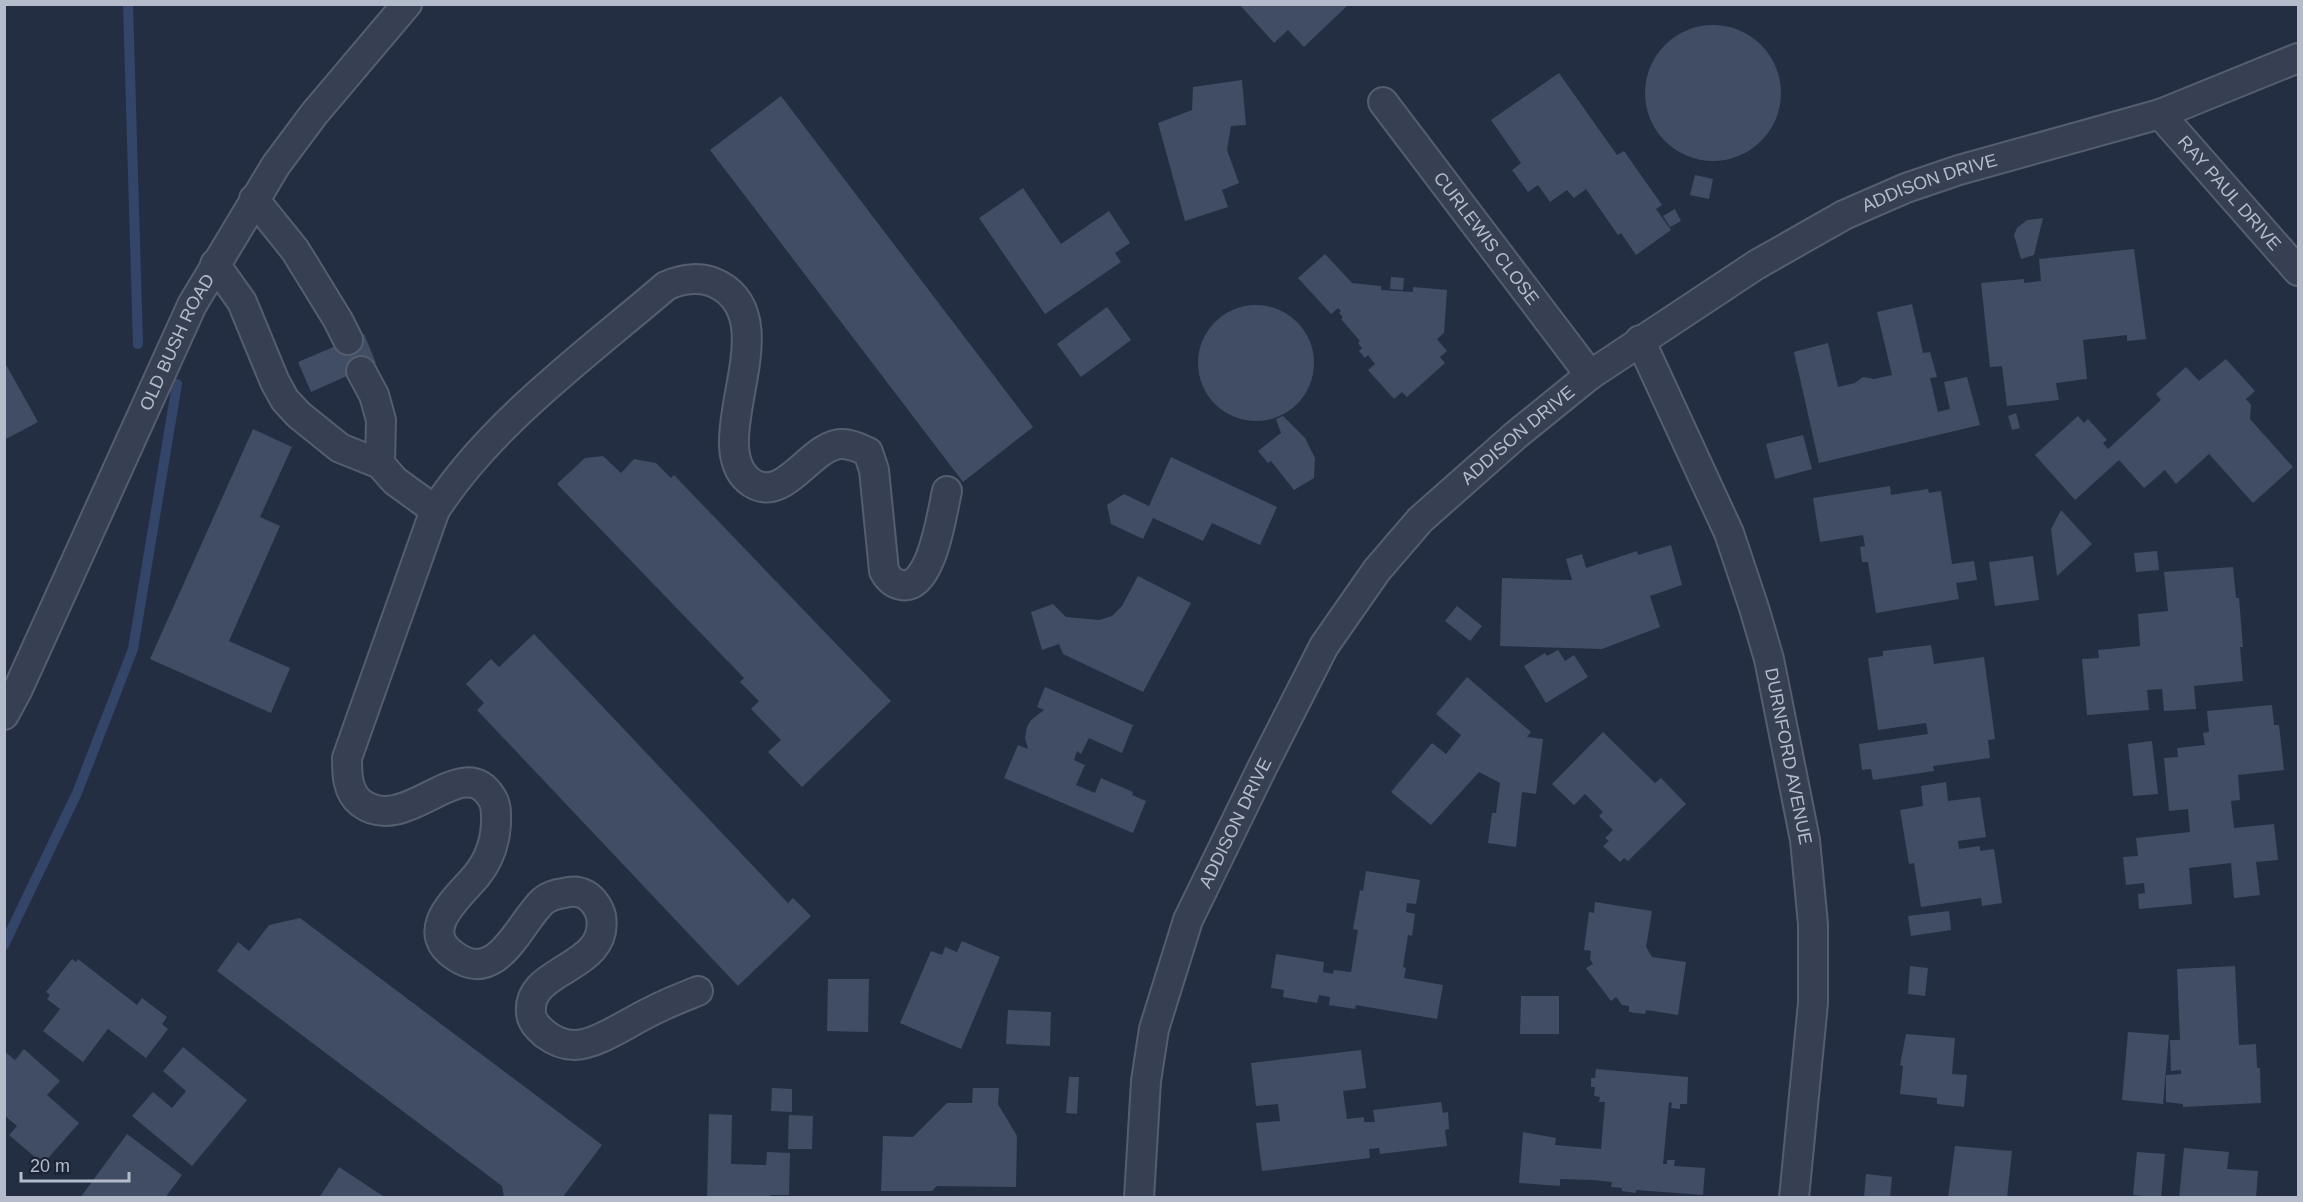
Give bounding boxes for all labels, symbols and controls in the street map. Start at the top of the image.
street label: RAY PAUL DRIVE [2174,132,2285,254]
street label: ADDISON DRIVE [1859,150,1999,216]
street label: CURLEWIS CLOSE [1430,168,1543,309]
street label: OLD BUSH ROAD [136,270,218,414]
street label: ADDISON DRIVE [1457,382,1578,489]
street label: DURNFORD AVENUE [1761,666,1816,846]
street label: ADDISON DRIVE [1195,755,1275,891]
scale bar [21,1145,129,1183]
text: 20 m [30,1156,70,1176]

